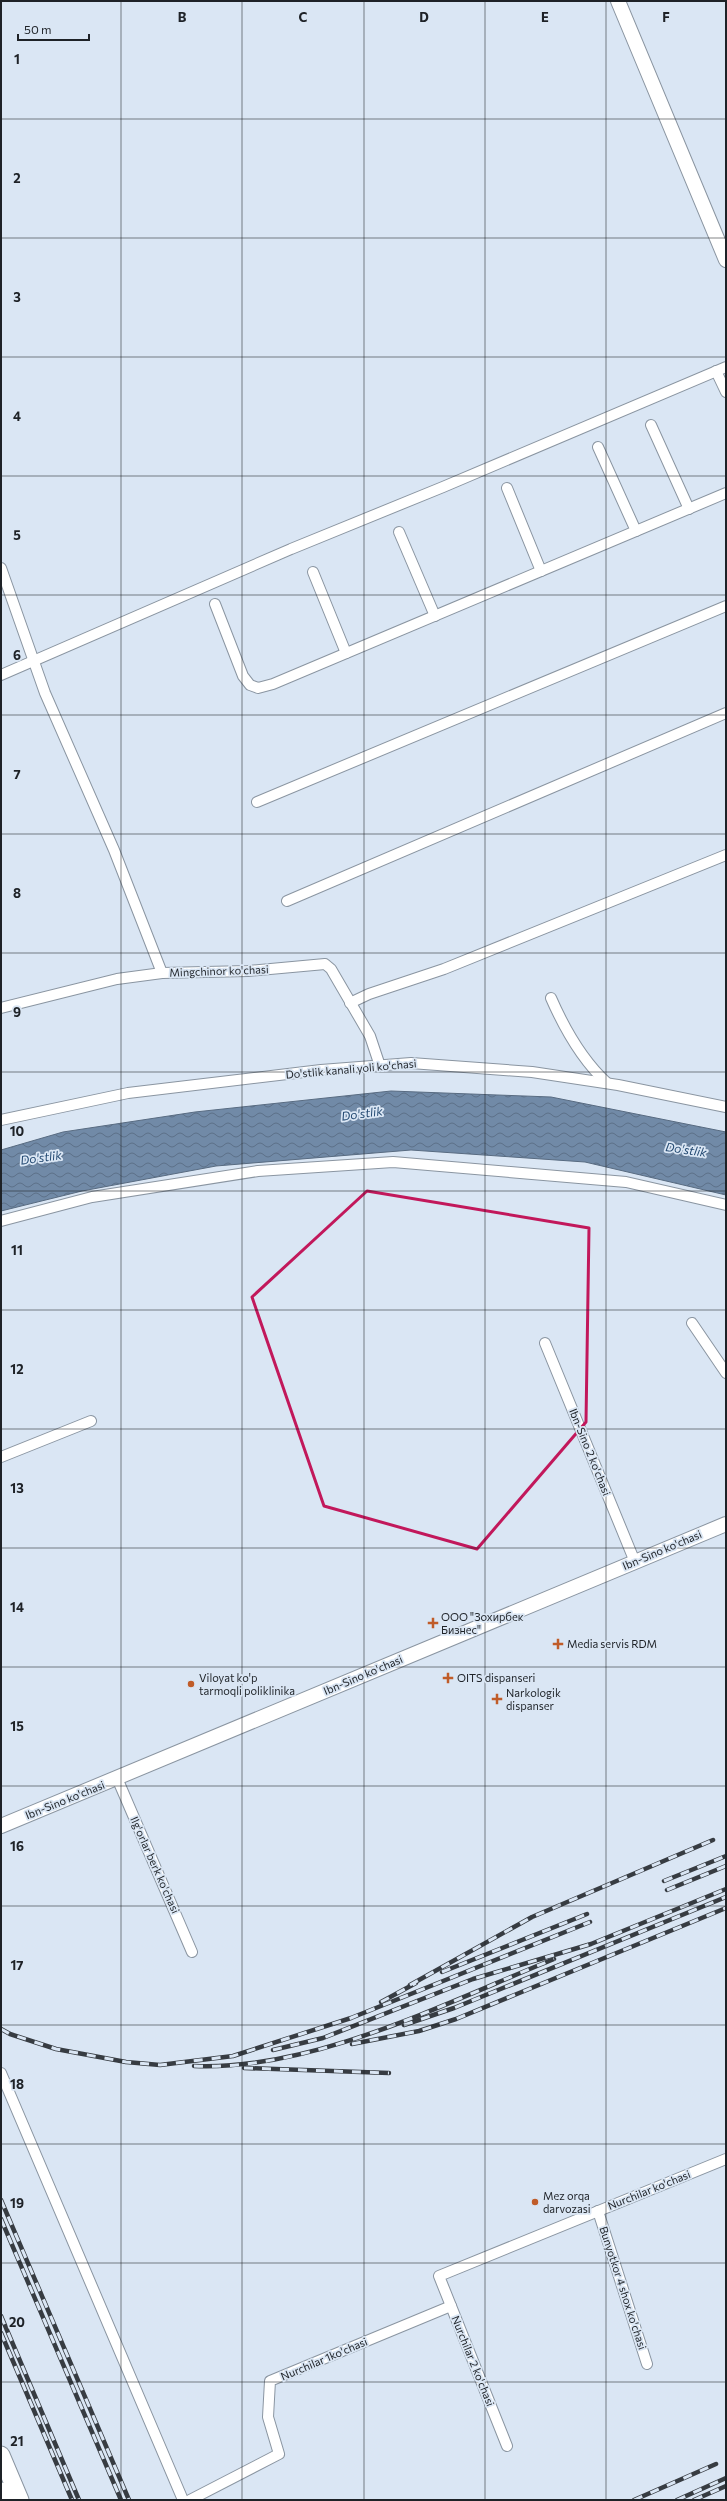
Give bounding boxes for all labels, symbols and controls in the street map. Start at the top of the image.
text: B [178,9,187,25]
text: C [299,9,308,25]
text: D [419,9,429,25]
text: E [541,9,549,25]
text: F [662,9,670,25]
scale bar [18,16,89,42]
text: 50 m [24,22,52,36]
text: 1 [14,51,20,67]
text: 2 [13,170,21,186]
text: 3 [13,289,21,305]
text: 4 [13,408,21,424]
text: 5 [13,527,21,543]
text: 6 [13,647,21,663]
text: 7 [13,766,21,782]
text: 8 [13,885,21,901]
street label: Mingchinor ko'chasi [169,962,269,979]
text: 9 [13,1004,21,1020]
street label: Do'stlik kanali yoli ko'chasi [285,1056,417,1081]
water label: Do'stlik [340,1103,384,1123]
text: 10 [10,1123,25,1139]
water label: Do'stlik [665,1139,708,1159]
water label: Do'stlik [19,1147,63,1167]
text: 11 [11,1242,23,1258]
text: 12 [10,1361,24,1377]
street label: Ibn-Sino 2 ko'chasi [567,1406,614,1497]
text: 13 [10,1480,24,1496]
street label: Ibn-Sino ko'chasi [620,1527,703,1572]
text: 14 [10,1599,24,1615]
place label: ООО "Зохирбек Бизнес" [441,1610,524,1636]
marker: ООО "Зохирбек Бизнес" [428,1618,438,1628]
place label: Media servis RDM [567,1637,657,1650]
marker: Media servis RDM [552,1638,564,1650]
street label: Ibn-Sino ko'chasi [321,1652,404,1697]
place label: Viloyat ko'p tarmoqli poliklinika [199,1671,295,1697]
place label: OITS dispanseri [457,1671,536,1684]
marker: OITS dispanseri [442,1672,454,1684]
marker: Viloyat ko'p tarmoqli poliklinika [186,1679,196,1689]
place label: Narkologik dispanser [506,1686,561,1712]
marker: Narkologik dispanser [491,1693,503,1705]
text: 15 [10,1718,24,1734]
street label: Ibn-Sino ko'chasi [23,1778,107,1821]
street label: Ilg'orlar berk ko'chasi [128,1814,183,1915]
text: 16 [10,1838,24,1854]
text: 17 [10,1957,24,1973]
text: 18 [10,2076,24,2092]
street label: Nurchilar ko'chasi [606,2167,692,2212]
place label: Mez orqa darvozasi [543,2189,591,2215]
text: 19 [10,2195,24,2211]
marker: Mez orqa darvozasi [530,2197,540,2207]
street label: Bunyotkor 4 shox ko'chasi [597,2225,650,2351]
text: 20 [9,2314,25,2330]
street label: Nurchilar 2 ko'chasi [449,2314,498,2408]
street label: Nurchilar 1ko'chasi [279,2334,369,2383]
text: 21 [10,2433,24,2449]

